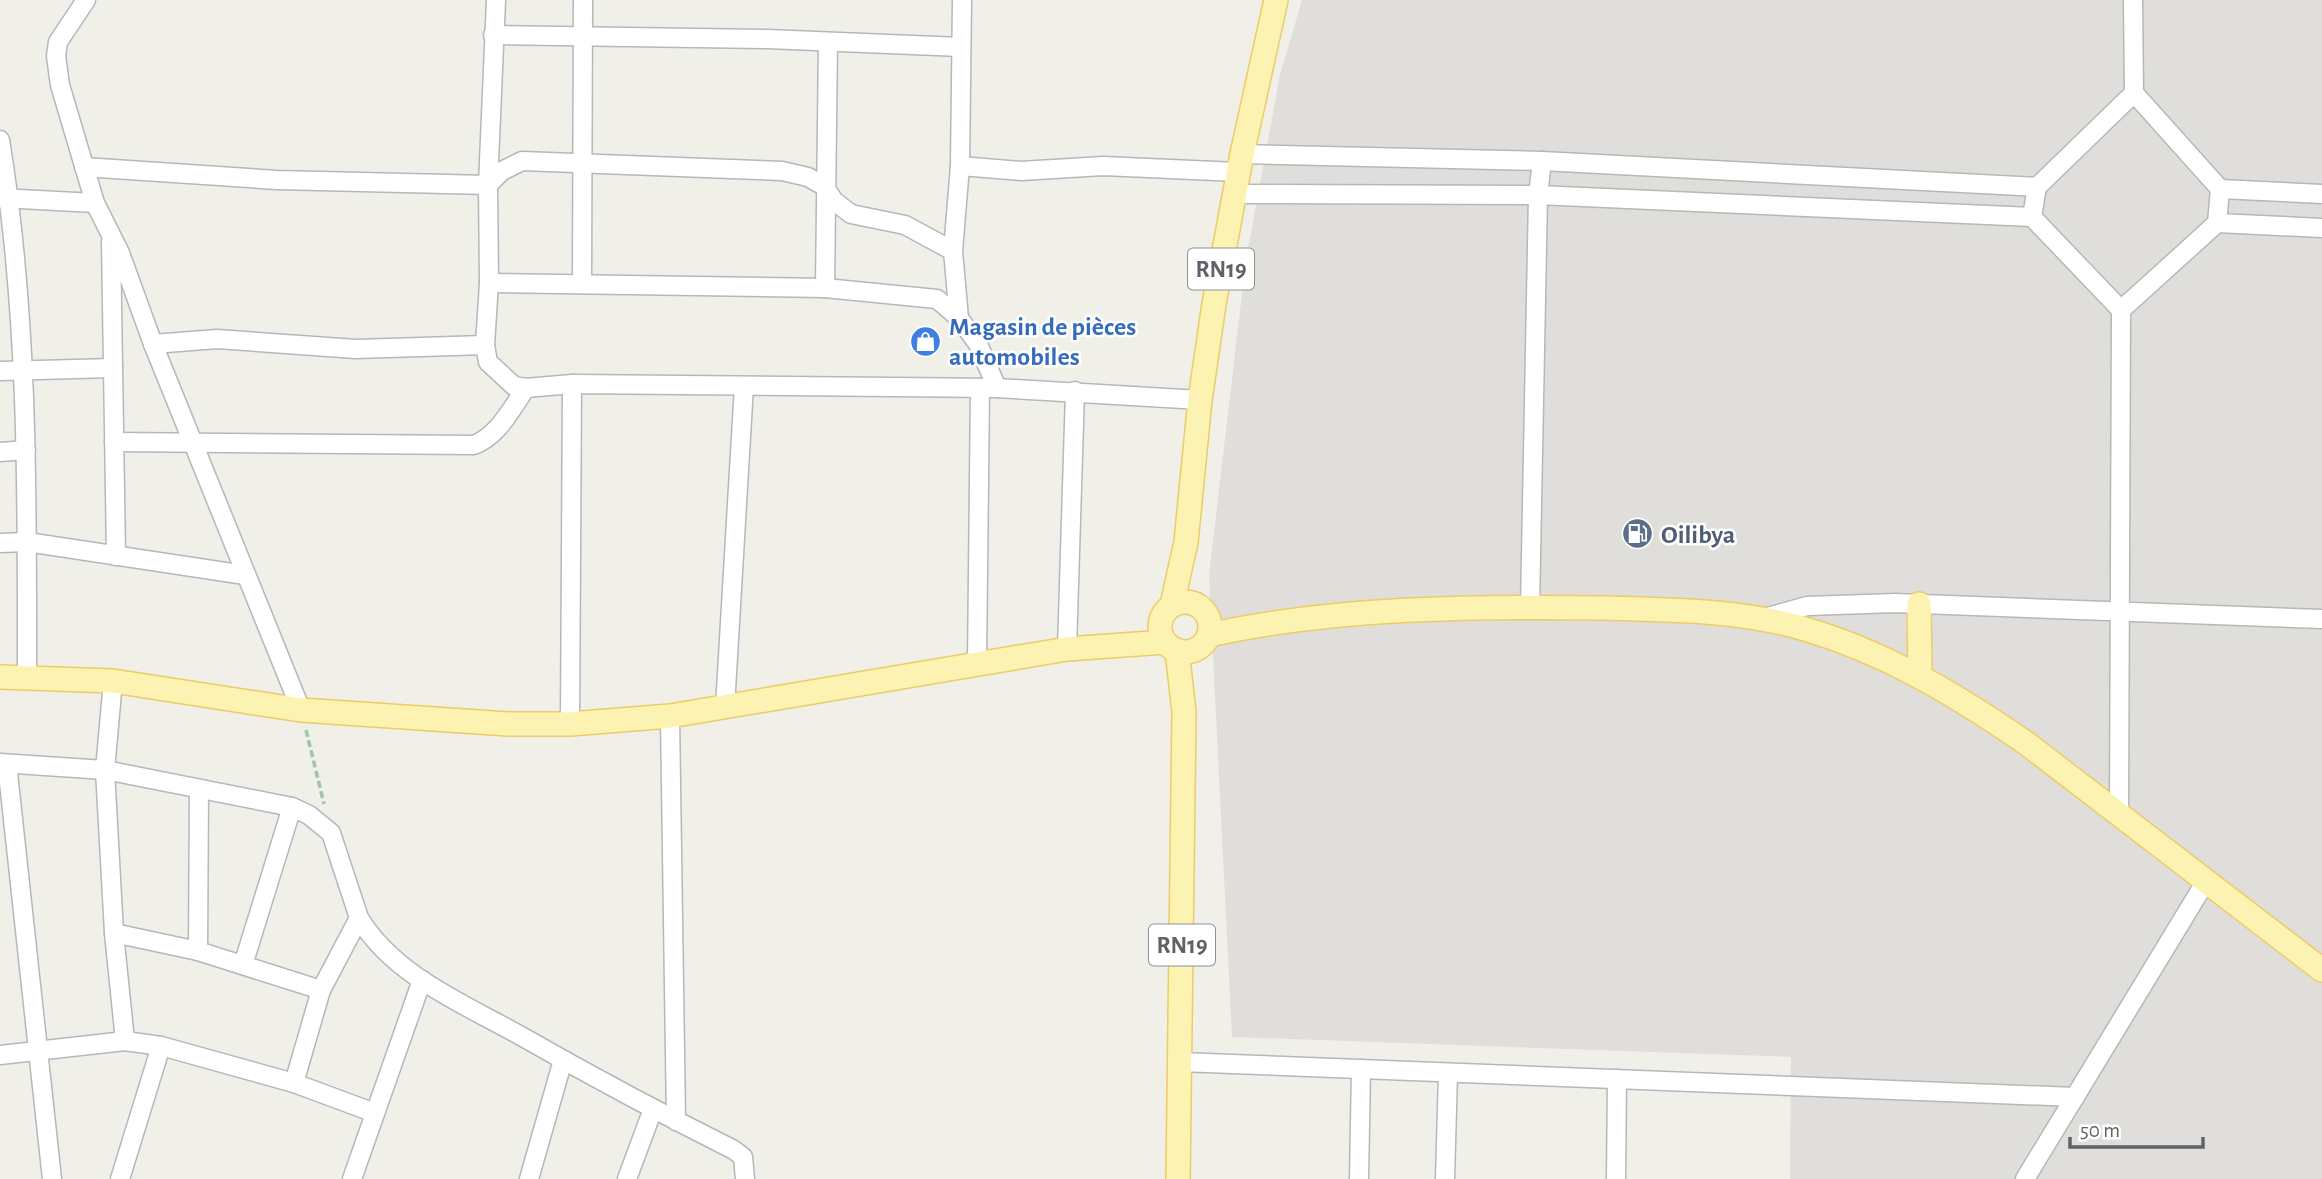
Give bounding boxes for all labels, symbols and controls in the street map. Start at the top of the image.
road number: RN19 [1188,248,1254,290]
place label: Magasin de pièces automobiles [949,314,1136,370]
shop icon: Magasin de pièces automobiles [909,324,943,358]
fuel station icon: Oilibya [1621,517,1655,551]
place label: Oilibya [1661,522,1735,548]
road number: RN19 [1149,925,1215,965]
scale bar [2070,1106,2203,1150]
text: 50 m [2080,1120,2120,1141]

